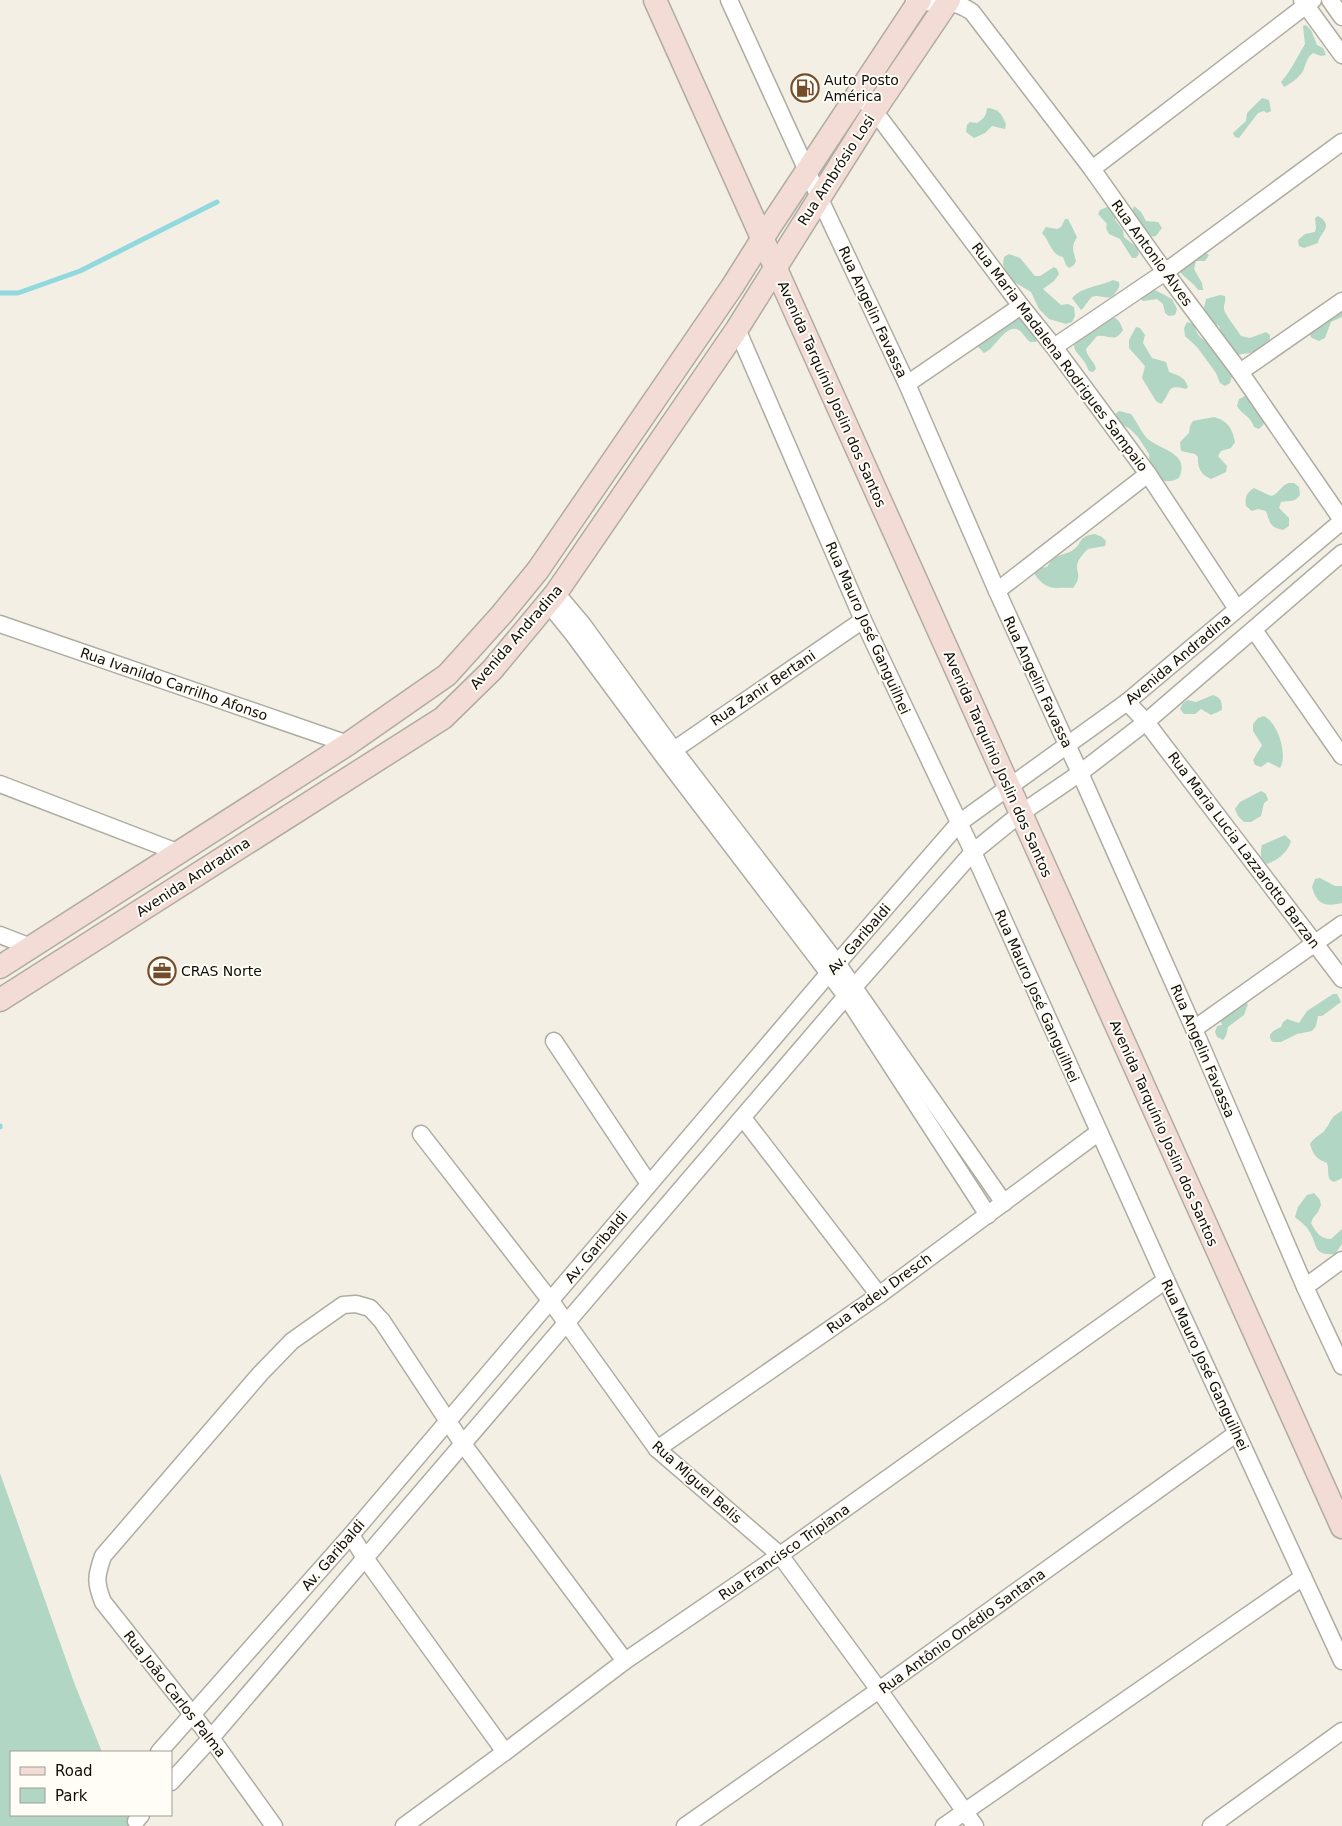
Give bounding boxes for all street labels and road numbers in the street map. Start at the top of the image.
street label: Rua Ambrósio Losi [794,112,878,228]
street label: Rua Antonio Alves [1108,197,1196,309]
street label: Rua Maria Madalena Rodrigues Sampaio [969,239,1151,475]
street label: Rua Angelin Favassa [835,244,911,380]
street label: Avenida Tarquínio Joslin dos Santos [775,278,889,510]
street label: Rua Mauro José Ganguilhei [823,539,913,717]
street label: Avenida Andradina [467,582,565,692]
street label: Avenida Andradina [1122,610,1234,708]
street label: Rua Angelin Favassa [1000,614,1076,750]
street label: Rua Ivanildo Carrilho Afonso [78,644,270,724]
street label: Rua Zanir Bertani [708,647,818,729]
street label: Avenida Tarquínio Joslin dos Santos [941,648,1055,880]
street label: Rua Maria Lucia Lazzarotto Barzan [1165,749,1323,951]
street label: Avenida Andradina [133,834,253,920]
street label: Av. Garibaldi [824,901,894,977]
street label: Rua Mauro José Ganguilhei [992,907,1082,1085]
street label: Rua Angelin Favassa [1168,982,1238,1120]
street label: Avenida Tarquínio Joslin dos Santos [1107,1017,1221,1249]
street label: Av. Garibaldi [562,1208,630,1286]
street label: Rua Tadeu Dresch [824,1250,934,1336]
street label: Rua Mauro José Ganguilhei [1158,1277,1252,1453]
street label: Rua Miguel Belis [649,1438,745,1526]
street label: Rua Francisco Tripiana [716,1501,852,1603]
street label: Av. Garibaldi [298,1517,368,1593]
street label: Rua Antônio Onédio Santana [876,1565,1048,1697]
street label: Rua João Carlos Palma [121,1628,229,1760]

